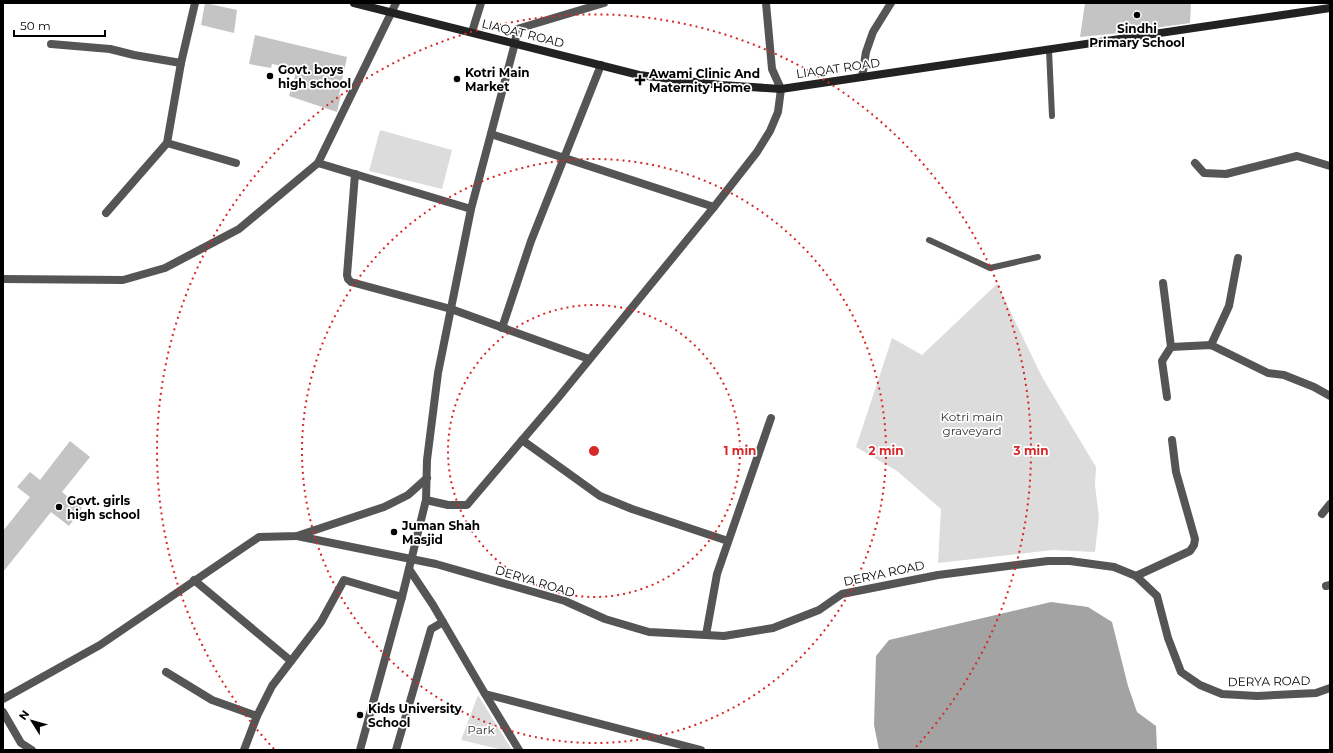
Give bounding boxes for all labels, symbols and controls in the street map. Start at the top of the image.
marker: Sindhi Primary School [1132,10,1142,20]
scale bar [14,12,105,38]
street label: LIAQAT ROAD [480,16,566,51]
text: 50 m [20,18,51,33]
place label: Sindhi Primary School [1089,21,1185,50]
street label: LIAQAT ROAD [795,55,881,81]
place label: Govt. boys high school [278,62,351,91]
place label: Kotri Main Market [465,65,530,94]
place label: Awami Clinic And Maternity Home [648,66,760,95]
marker: Govt. boys high school [265,71,275,81]
marker: Kotri Main Market [452,74,462,84]
marker: Awami Clinic And Maternity Home [634,74,646,86]
park label: Kotri main graveyard [941,409,1003,438]
text: 1 min [724,443,756,458]
text: 2 min [869,443,903,458]
text: 3 min [1013,443,1049,458]
centre of rings [587,444,601,458]
place label: Govt. girls high school [67,493,140,522]
marker: Govt. girls high school [54,502,64,512]
place label: Juman Shah Masjid [401,518,480,547]
marker: Juman Shah Masjid [389,527,399,537]
street label: DERYA ROAD [842,557,926,589]
street label: DERYA ROAD [493,562,577,600]
street label: DERYA ROAD [1228,673,1310,689]
north arrow [12,701,52,741]
place label: Kids University School [368,701,463,730]
text: N [16,707,32,723]
marker: Kids University School [355,710,365,720]
park label: Park [467,722,496,737]

